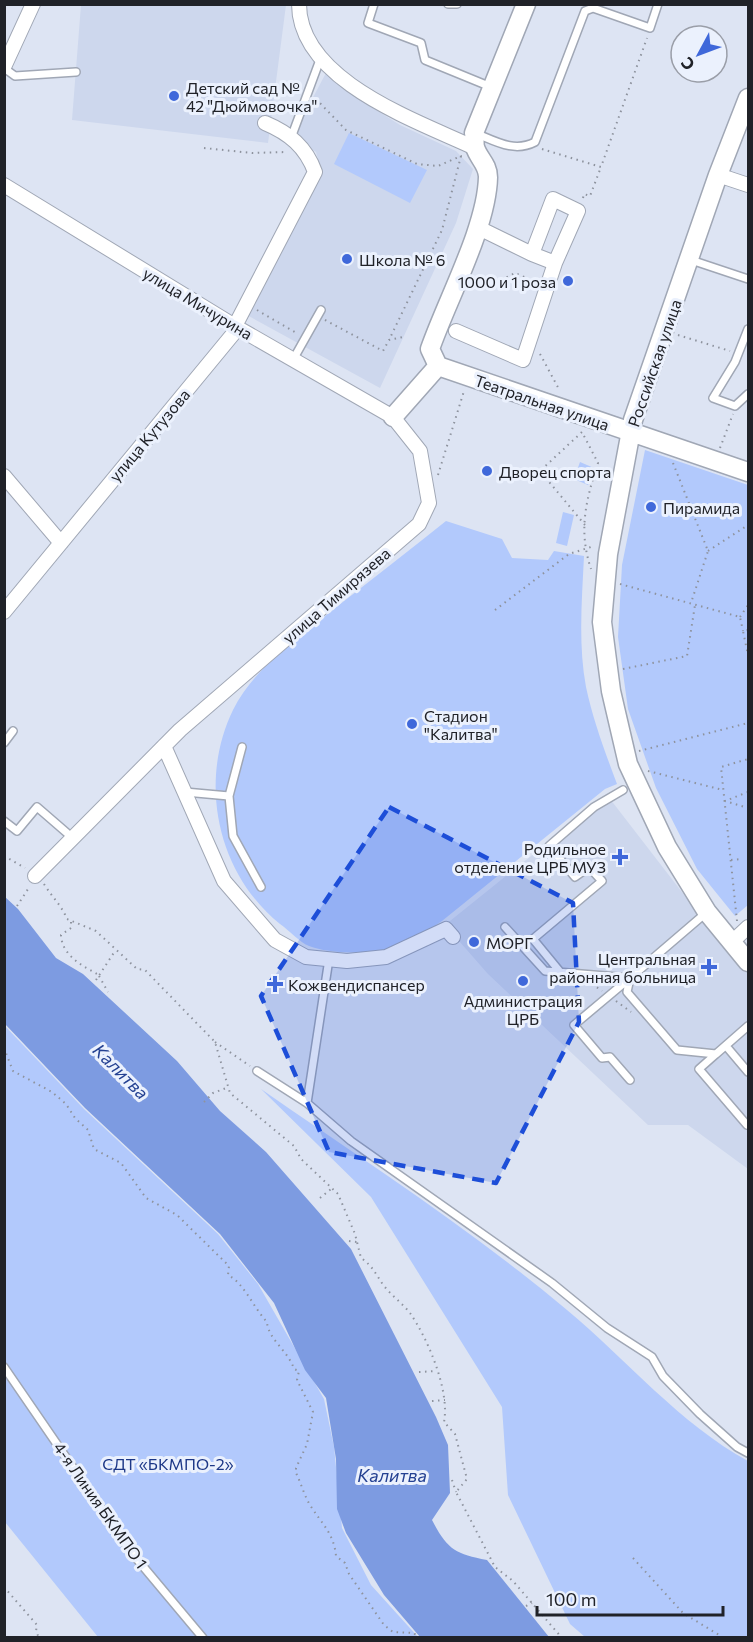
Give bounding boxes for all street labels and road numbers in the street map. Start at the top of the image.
street label: улица Мичурина [140,263,256,343]
street label: Российская улица [623,297,685,429]
street label: Театральная улица [472,370,612,434]
street label: улица Кутузова [105,385,193,485]
street label: улица Тимирязева [278,543,394,647]
street label: 4-я Линия БКМПО 1 [50,1438,152,1572]

